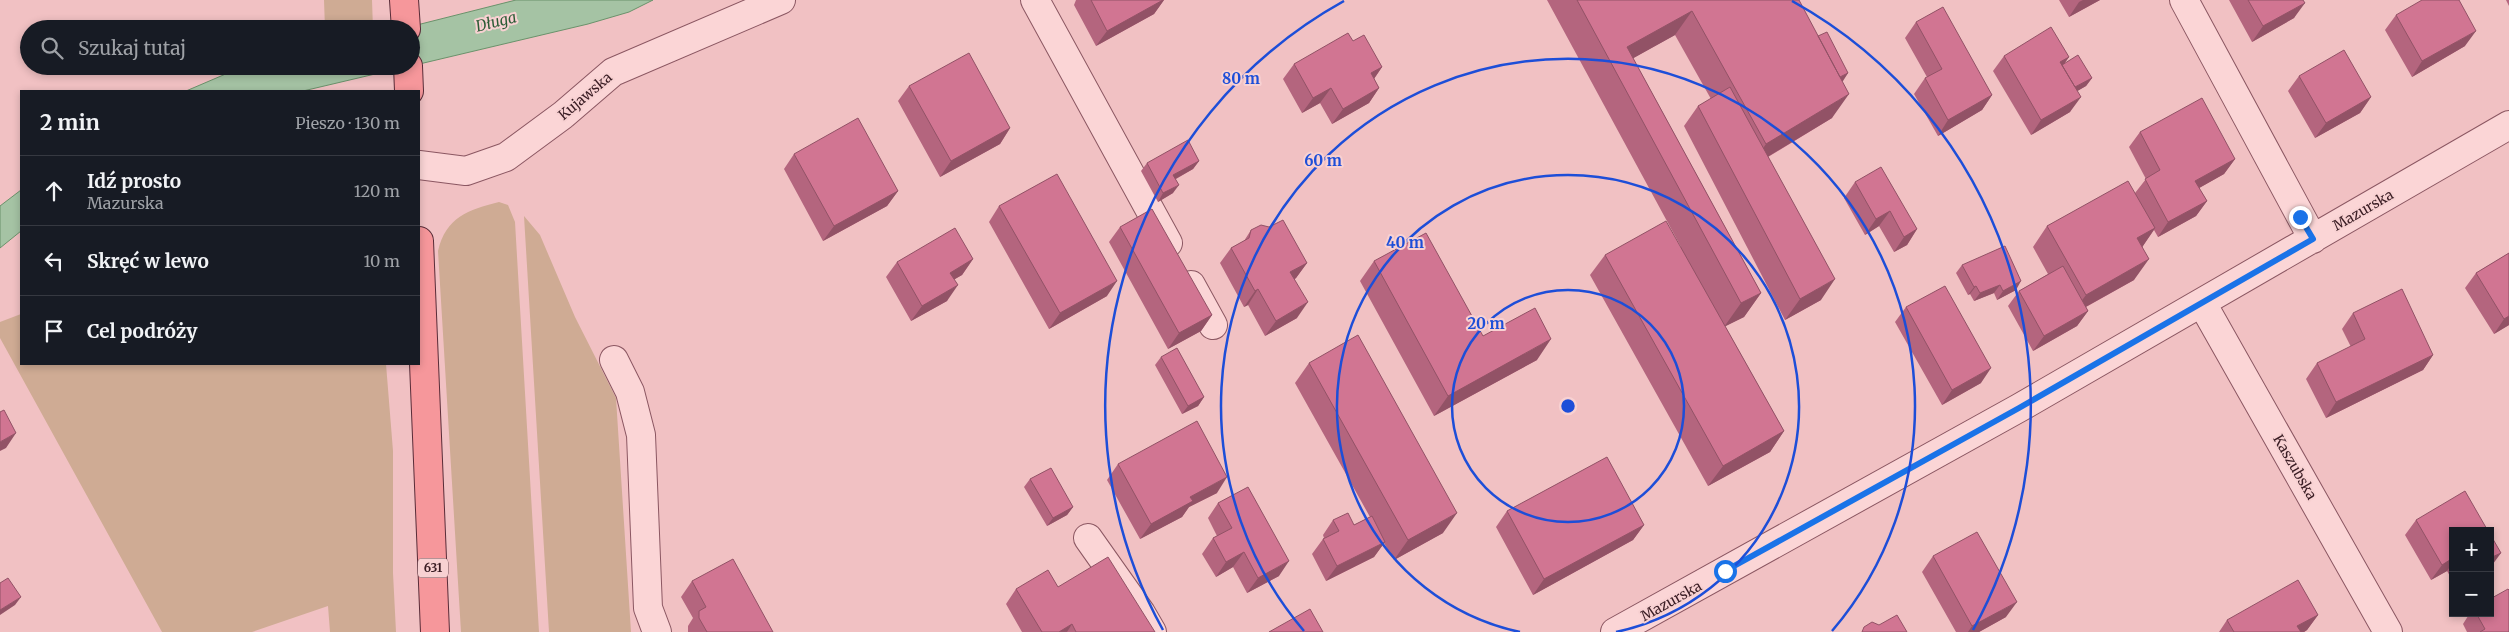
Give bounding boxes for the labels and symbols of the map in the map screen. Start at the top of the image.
water label: Długa [473,7,518,36]
street label: Kujawska [554,68,616,124]
text: 80 m [1222,69,1260,88]
text: 60 m [1304,151,1342,170]
street label: Mazurska [2330,185,2397,235]
route end [2289,206,2312,229]
text: 40 m [1386,233,1424,252]
text: 20 m [1467,314,1505,333]
centre of rings [1559,397,1577,415]
street label: Kaszubska [2269,431,2321,503]
road number: 631 [418,558,448,578]
route start [1714,560,1737,583]
street label: Mazurska [1637,577,1705,625]

